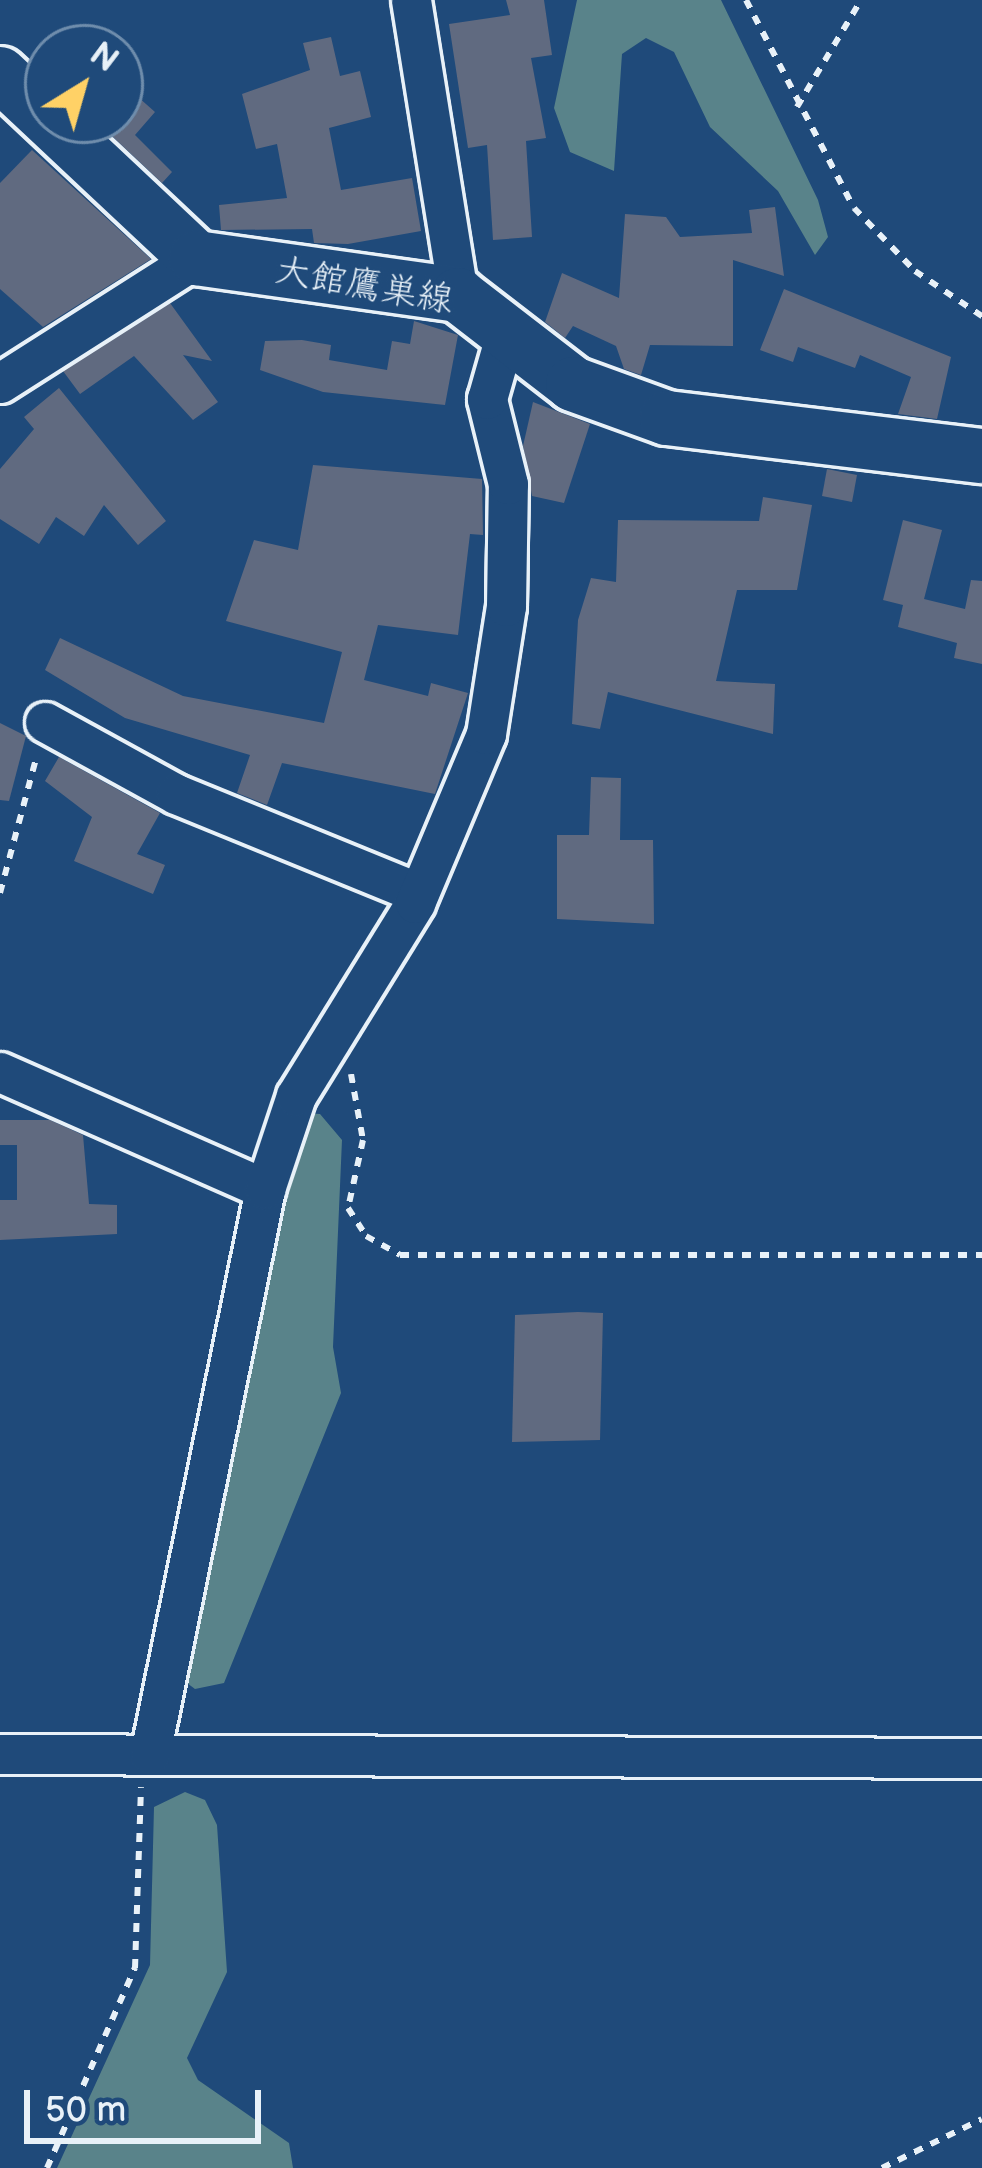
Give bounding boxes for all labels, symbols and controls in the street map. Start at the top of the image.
north arrow [24,24,144,144]
text: N [82,34,126,81]
street label: 大館鷹巣線 [272,249,456,323]
scale bar [30,2066,267,2140]
text: 50 m [45,2089,126,2132]

